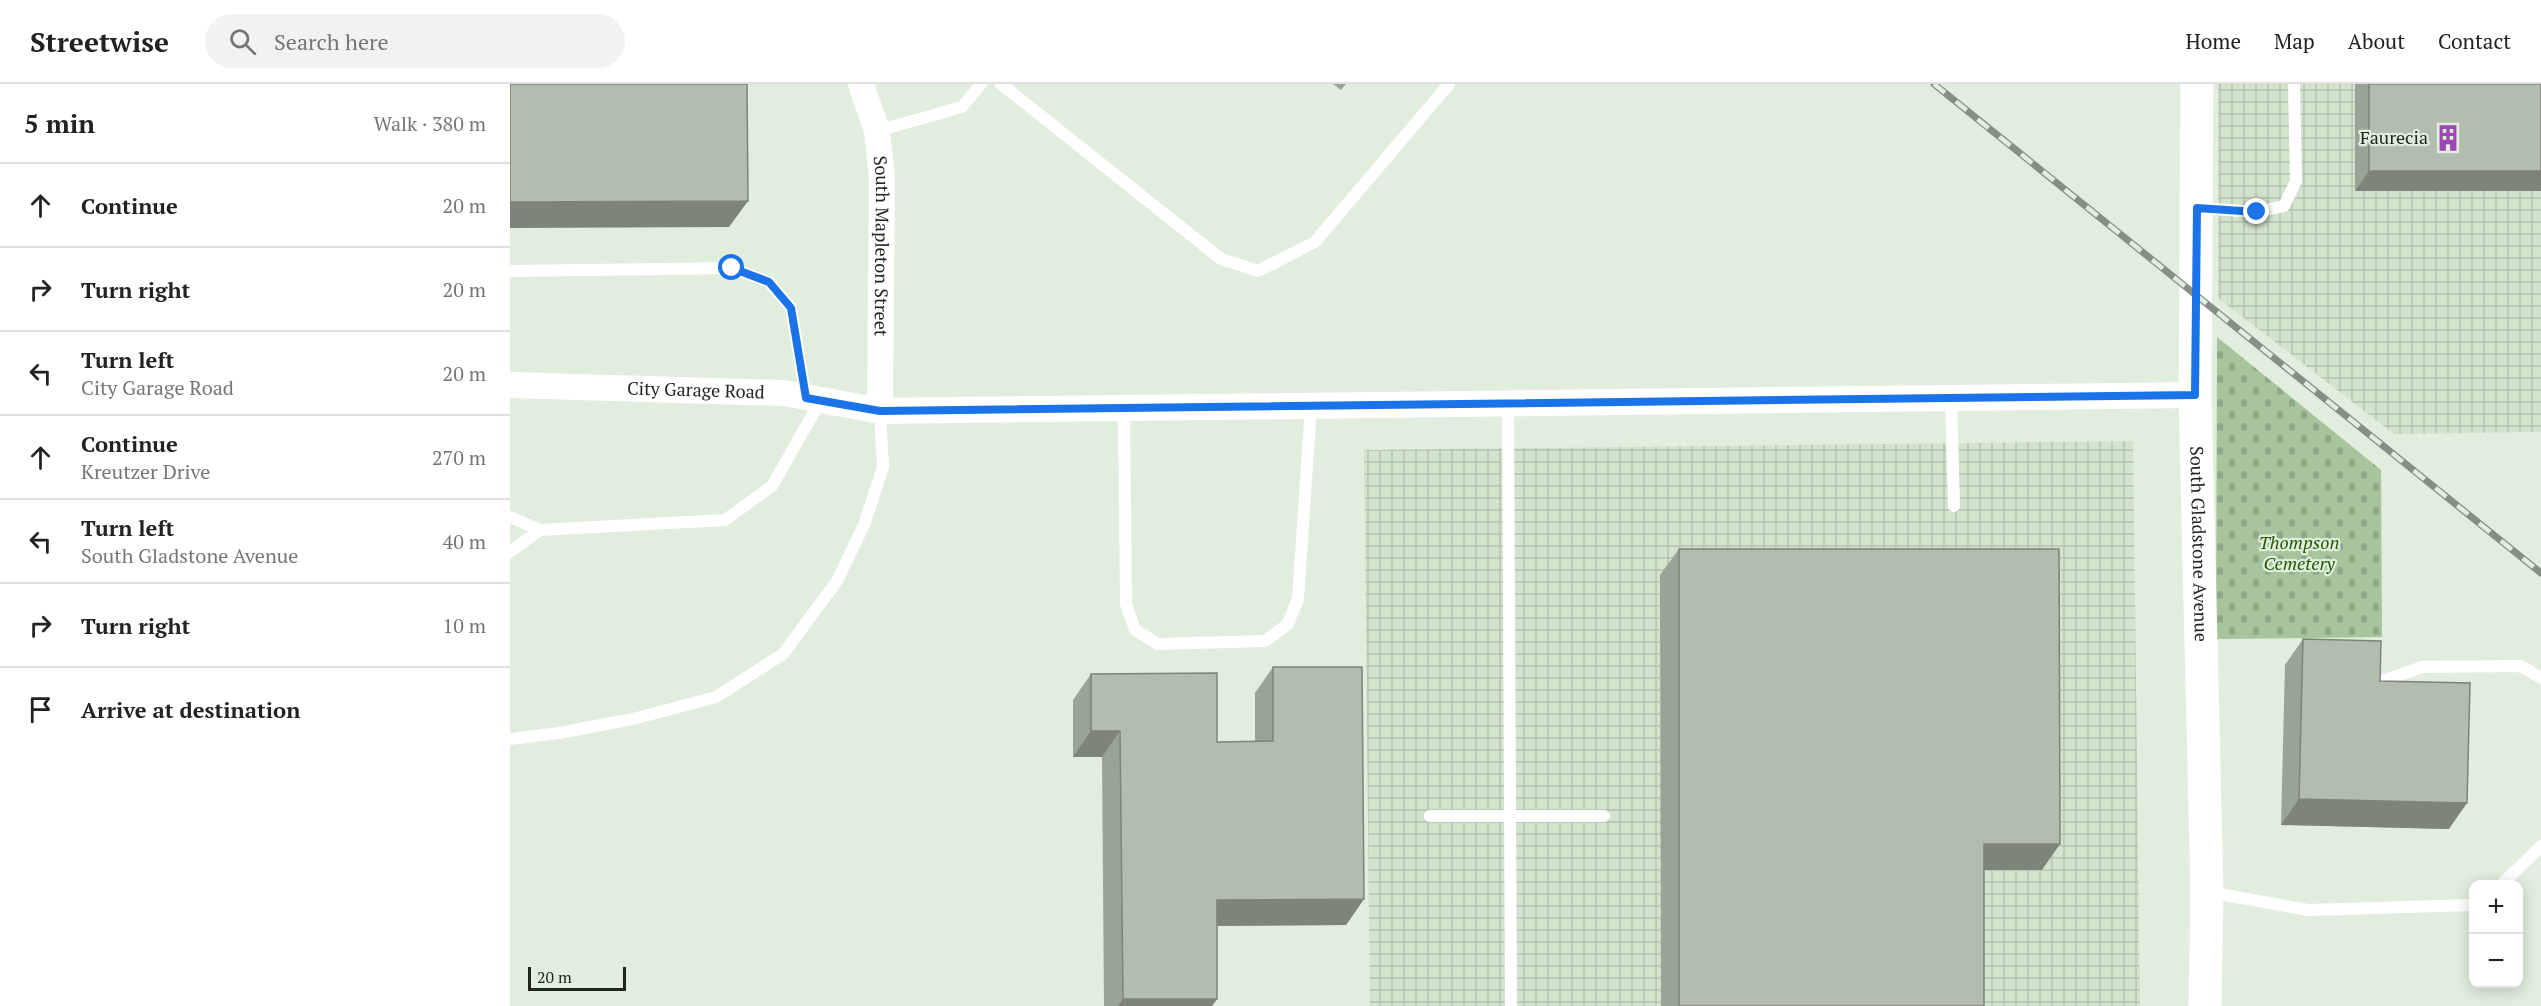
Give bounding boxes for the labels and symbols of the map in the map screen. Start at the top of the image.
building icon: Faurecia [2433,123,2463,153]
place label: Faurecia [2360,125,2428,149]
street label: South Mapleton Street [869,154,895,337]
route end [2243,198,2269,224]
route start [718,254,744,280]
street label: City Garage Road [627,375,765,403]
street label: South Gladstone Avenue [2185,446,2214,642]
park label: Thompson Cemetery [2259,530,2339,575]
scale bar [528,964,626,992]

